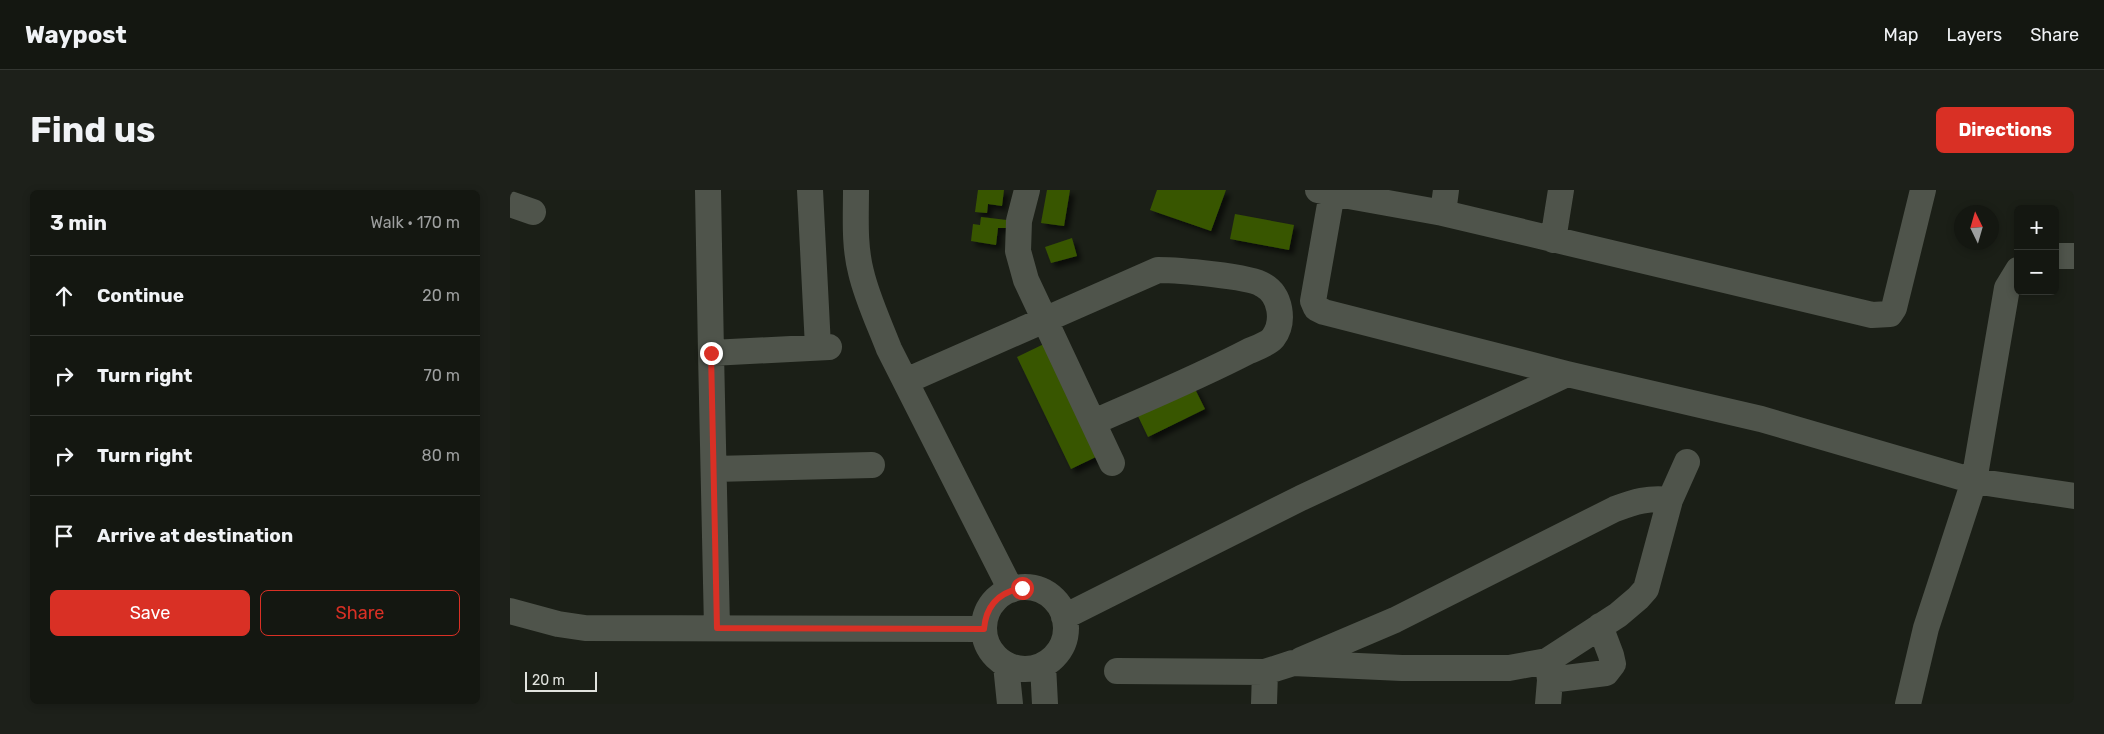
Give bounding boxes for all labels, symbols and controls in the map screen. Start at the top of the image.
text: Waypost [25,21,127,49]
text: Map [1884,24,1919,46]
text: Layers [1947,24,2002,46]
text: Share [2030,24,2079,46]
button: Directions [1936,107,2074,153]
text: Find us [30,109,155,151]
north arrow [1954,205,1999,250]
map controls [2014,205,2059,295]
button: + [2014,205,2059,250]
text: 3 min [50,210,107,235]
text: Walk · 170 m [370,213,460,232]
button: − [2014,250,2059,295]
icon: ahead [50,282,78,310]
text: Continue [97,284,184,307]
text: 20 m [422,286,460,305]
route end [700,342,723,365]
icon: right [50,362,78,390]
text: Turn right [97,364,192,387]
text: 70 m [423,366,460,385]
icon: right [50,442,78,470]
text: Turn right [97,444,192,467]
text: 80 m [422,446,460,465]
icon: arrive [50,522,78,550]
text: Arrive at destination [97,524,293,547]
route start [1011,577,1034,600]
button: Save [50,590,250,636]
button: Share [260,590,460,636]
scale bar [525,669,598,692]
text: 20 m [532,672,565,689]

